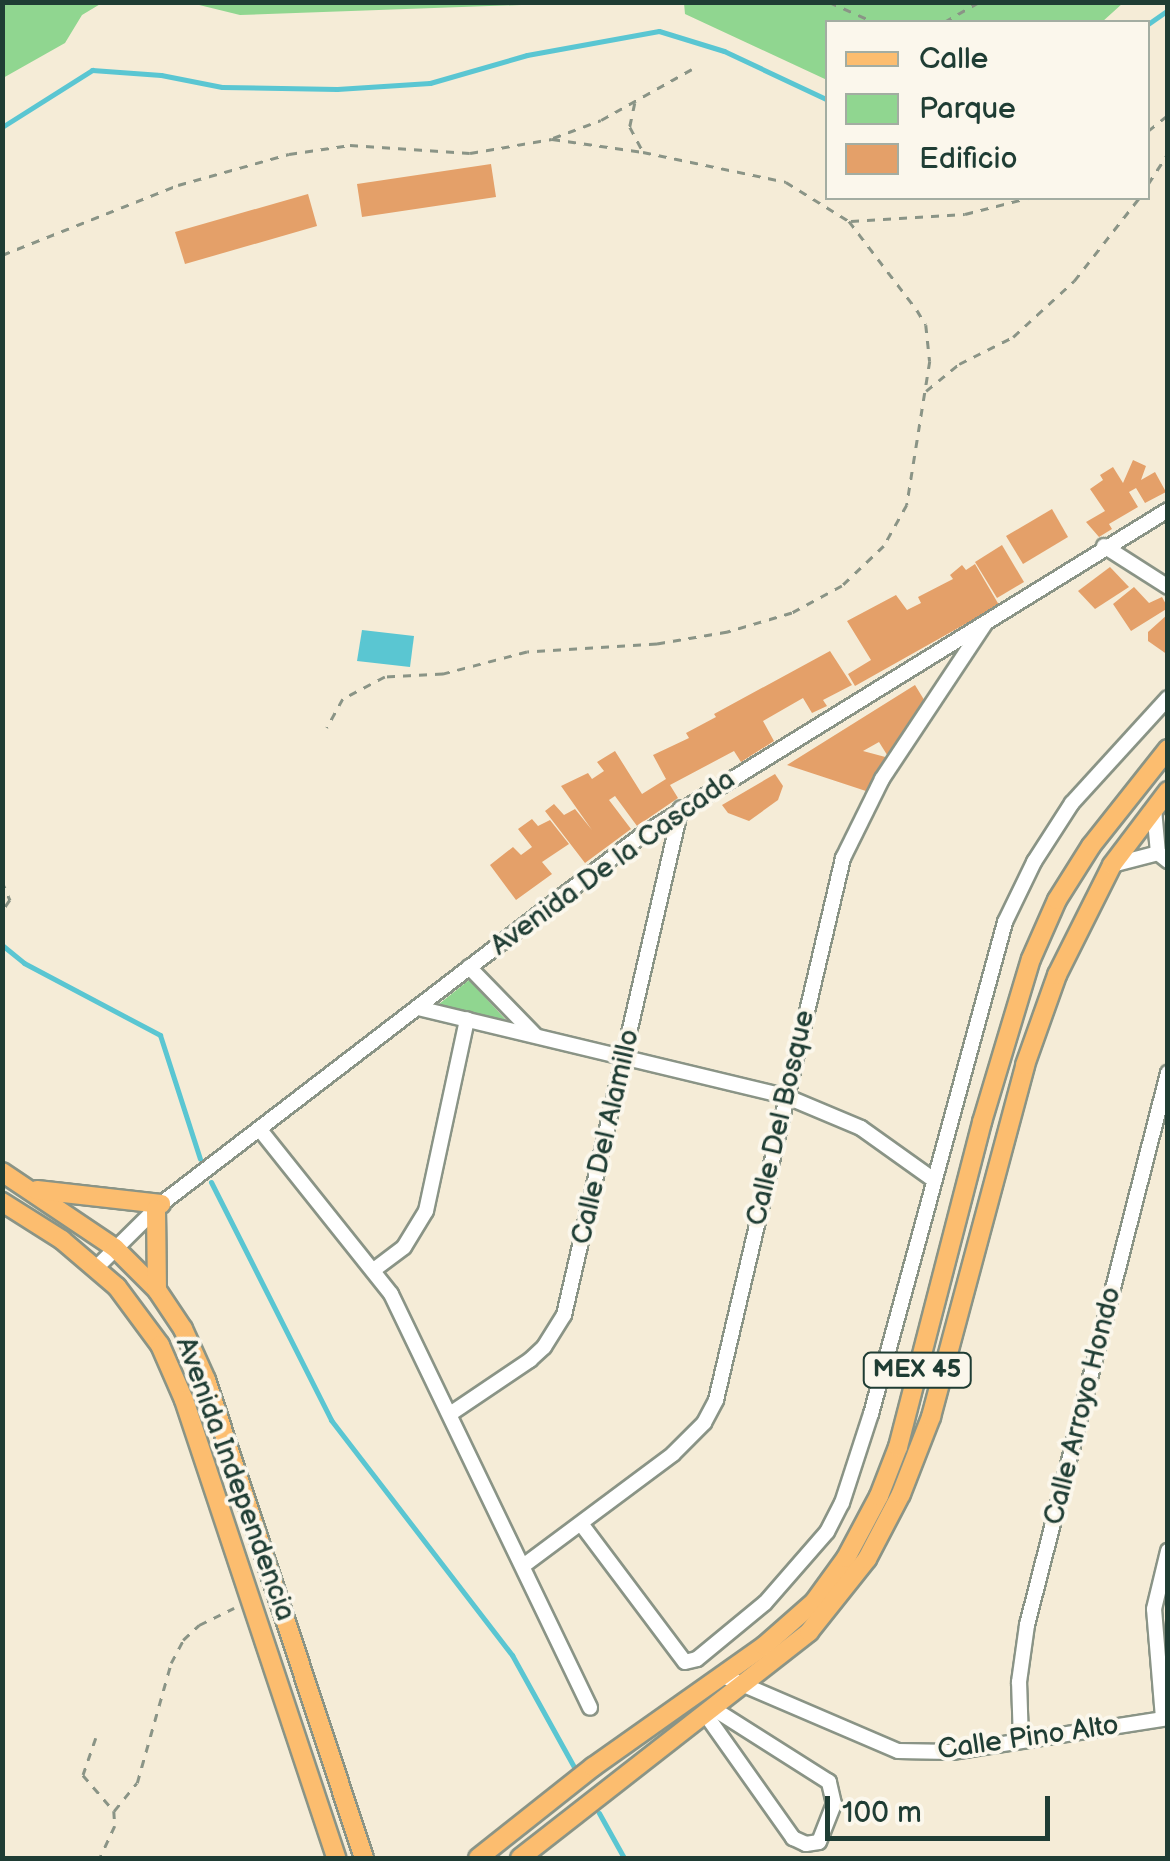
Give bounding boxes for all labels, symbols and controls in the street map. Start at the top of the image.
legend [825,20,1150,200]
text: Calle [919,41,988,77]
text: Parque [919,91,1016,127]
text: Edificio [919,141,1018,177]
street label: Avenida De la Cascada [484,763,742,963]
street label: Calle Del Bosque [740,1007,822,1229]
street label: Calle Del Alamillo [565,1026,647,1248]
street label: Calle Arroyo Hondo [1037,1284,1129,1528]
street label: Avenida Independencia [168,1333,302,1625]
road number: MEX 45 [862,1350,972,1390]
street label: Calle Pino Alto [935,1709,1121,1767]
scale bar [830,1776,1055,1838]
text: 100 m [842,1795,922,1831]

